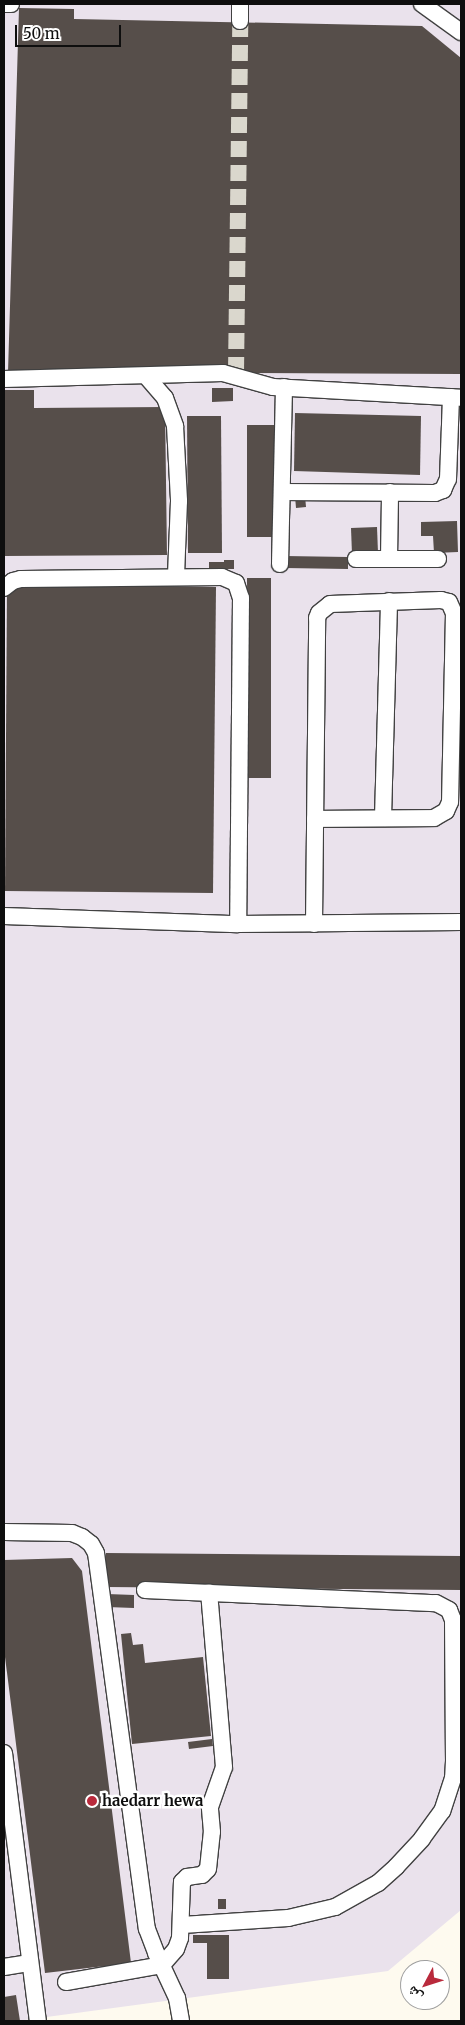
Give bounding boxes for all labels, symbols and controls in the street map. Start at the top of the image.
scale bar [18,15,124,47]
text: 50 m [23,24,60,43]
place label: haedarr hewa [102,1792,203,1810]
marker: haedarr hewa [86,1795,98,1807]
north arrow [400,1960,450,2010]
text: ش [403,1983,426,2005]

